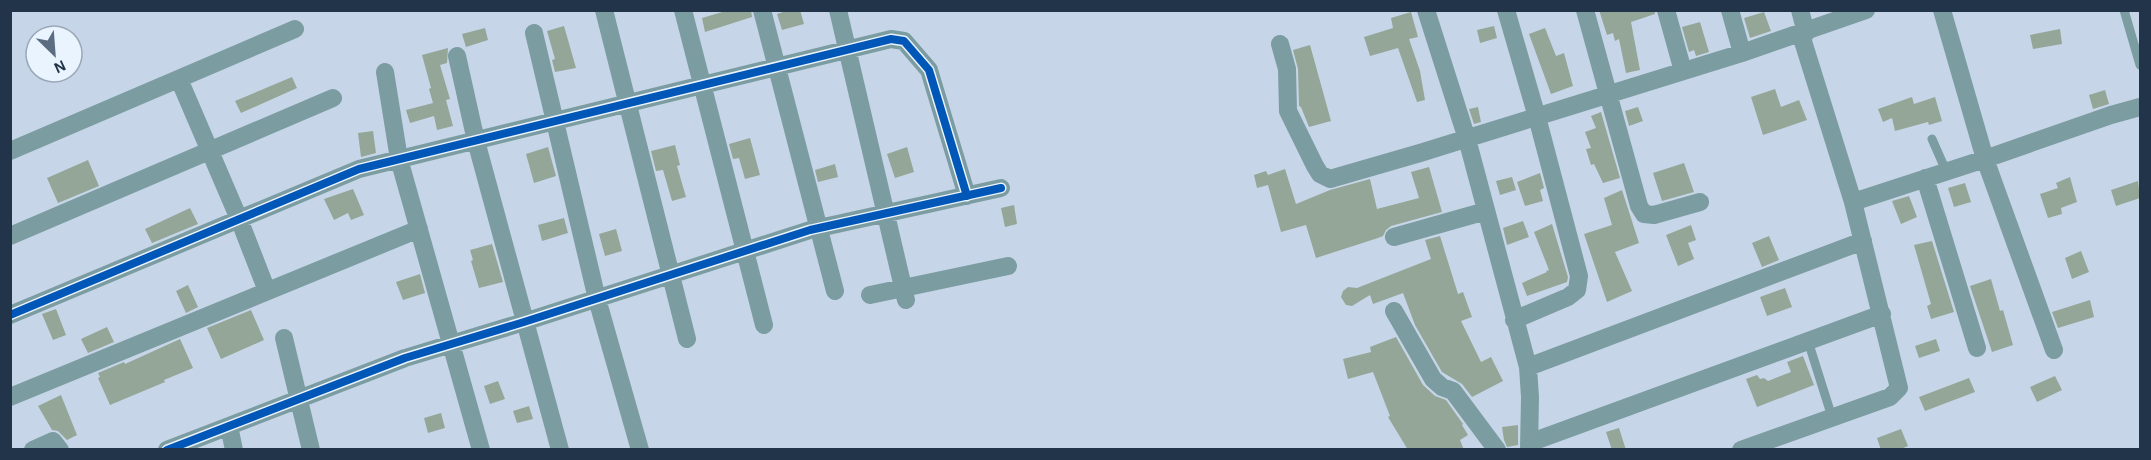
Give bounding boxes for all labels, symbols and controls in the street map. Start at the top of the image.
north arrow [24,24,84,84]
text: N [51,57,68,76]

